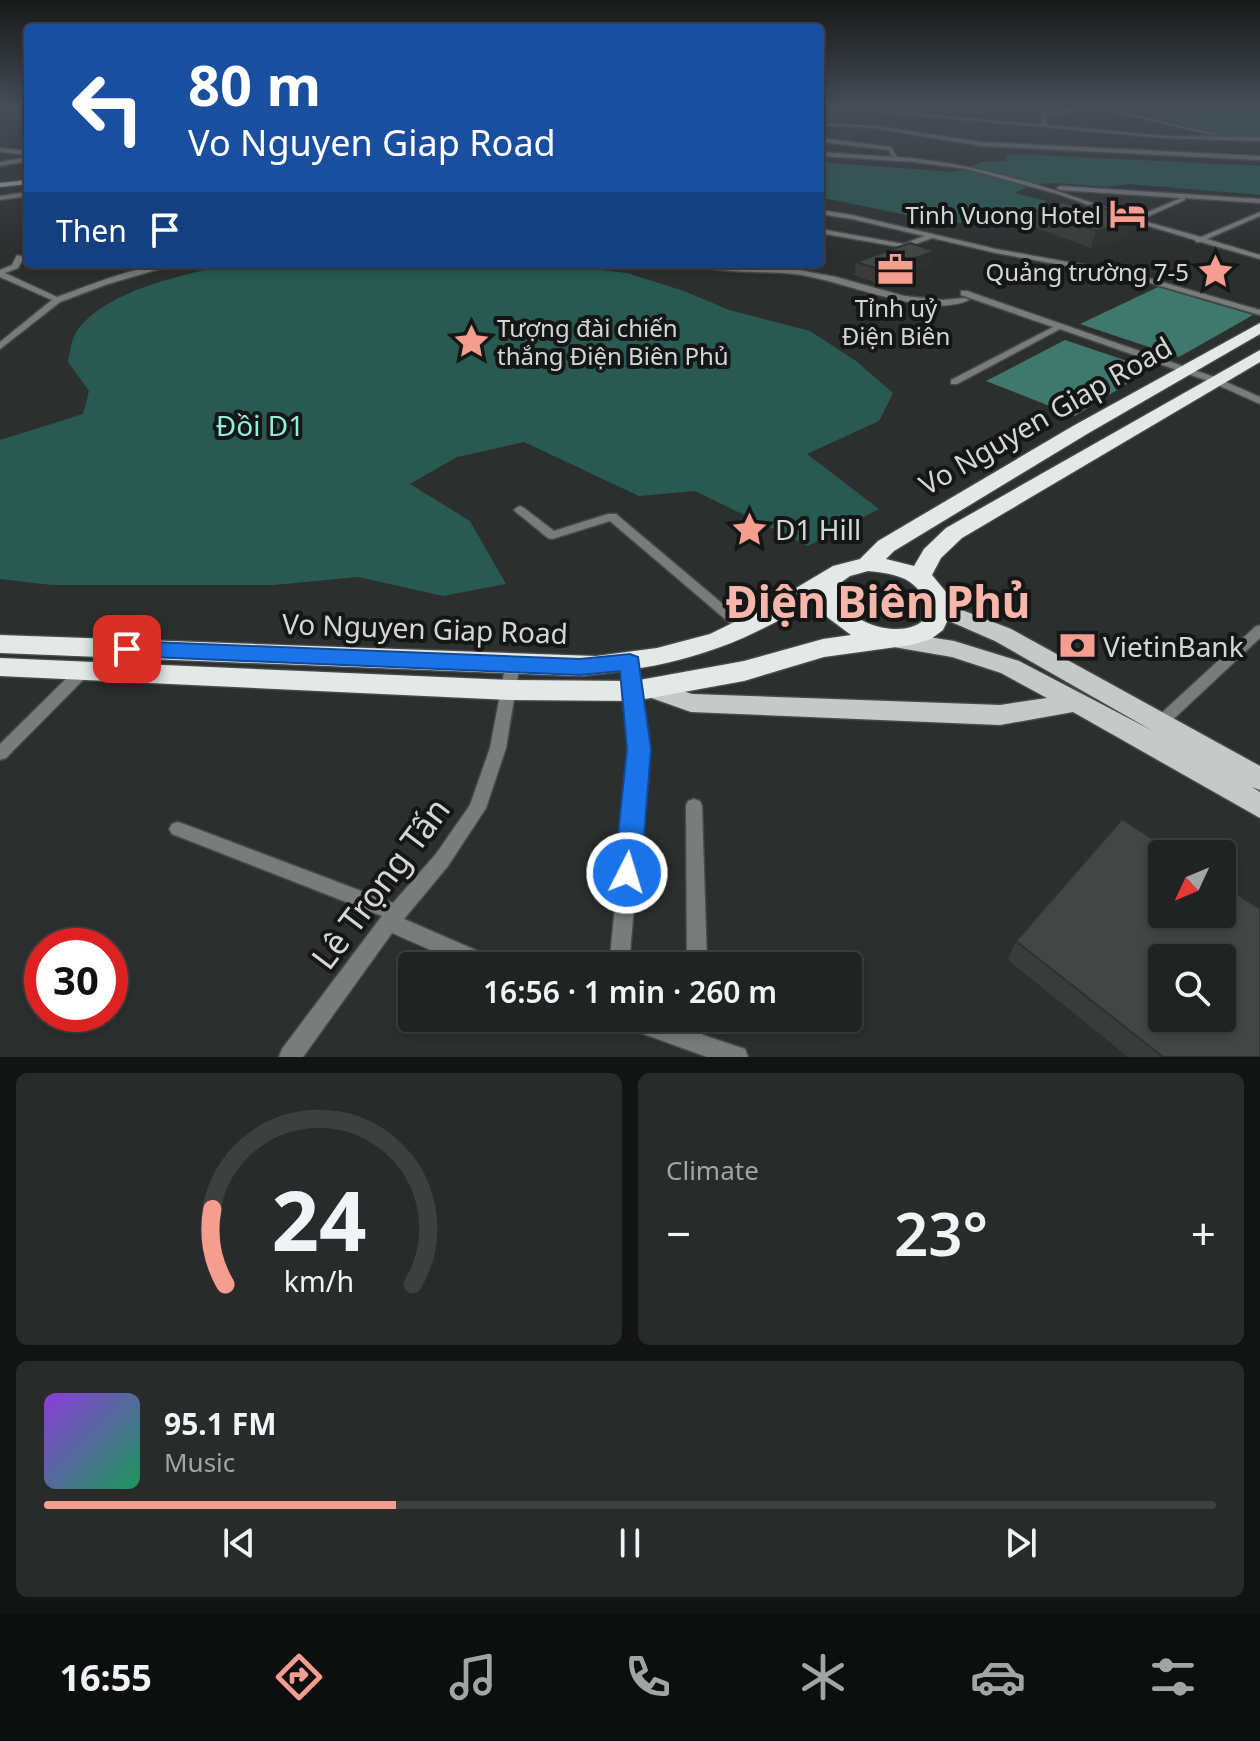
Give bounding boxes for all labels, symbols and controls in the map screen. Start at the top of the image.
text: 80 m [188,46,321,122]
icon: left [56,56,160,160]
text: Vo Nguyen Giap Road [188,118,556,167]
hotel icon: Tinh Vuong Hotel [1108,195,1146,233]
place label: Tinh Vuong Hotel [906,198,1101,231]
icon: arrive [143,208,187,252]
text: Then [56,210,127,251]
office icon: Tỉnh uỷ Điện Biên [877,251,915,289]
place icon: Quảng trường 7-5 [1196,252,1234,290]
place label: Quảng trường 7-5 [986,255,1189,288]
place label: Tỉnh uỷ Điện Biên [842,291,950,352]
place label: Tượng đài chiến thắng Điện Biên Phủ [497,311,729,372]
place icon: Tượng đài chiến thắng Điện Biên Phủ [452,322,490,360]
street label: Vo Nguyen Giap Road [912,327,1178,503]
park label: Đồi D1 [216,406,304,444]
place icon: D1 Hill [730,510,768,548]
place label: D1 Hill [775,510,861,548]
district label: Điện Biên Phủ [726,571,1030,631]
street label: Vo Nguyen Giap Road [281,604,569,652]
pin [93,615,161,683]
icon: arrive [105,627,149,671]
bank icon: VietinBank [1058,627,1096,665]
place label: VietinBank [1103,627,1244,665]
street label: Lê Trọng Tấn [300,788,460,978]
position arrow [585,831,669,915]
north arrow [1148,840,1236,928]
map controls [1148,840,1236,1032]
speed limit sign: 30 [24,928,128,1032]
button: search [1148,944,1236,1032]
text: 16:56 · 1 min · 260 m [483,971,777,1012]
text: Climate [666,1152,759,1188]
text: 24 [271,1162,367,1275]
text: 23° [894,1192,988,1274]
text: − [666,1203,691,1263]
text: + [1191,1203,1216,1263]
text: km/h [284,1261,354,1300]
text: 95.1 FM [164,1403,276,1444]
text: Music [164,1444,235,1480]
icon: previous [217,1521,261,1565]
icon: pause [608,1521,652,1565]
icon: next [999,1521,1043,1565]
icon: directions [271,1649,327,1705]
icon: music [445,1649,501,1705]
icon: phone [620,1649,676,1705]
icon: climate [795,1649,851,1705]
icon: car [970,1649,1026,1705]
icon: filters [1145,1649,1201,1705]
text: 16:55 [59,1653,152,1702]

